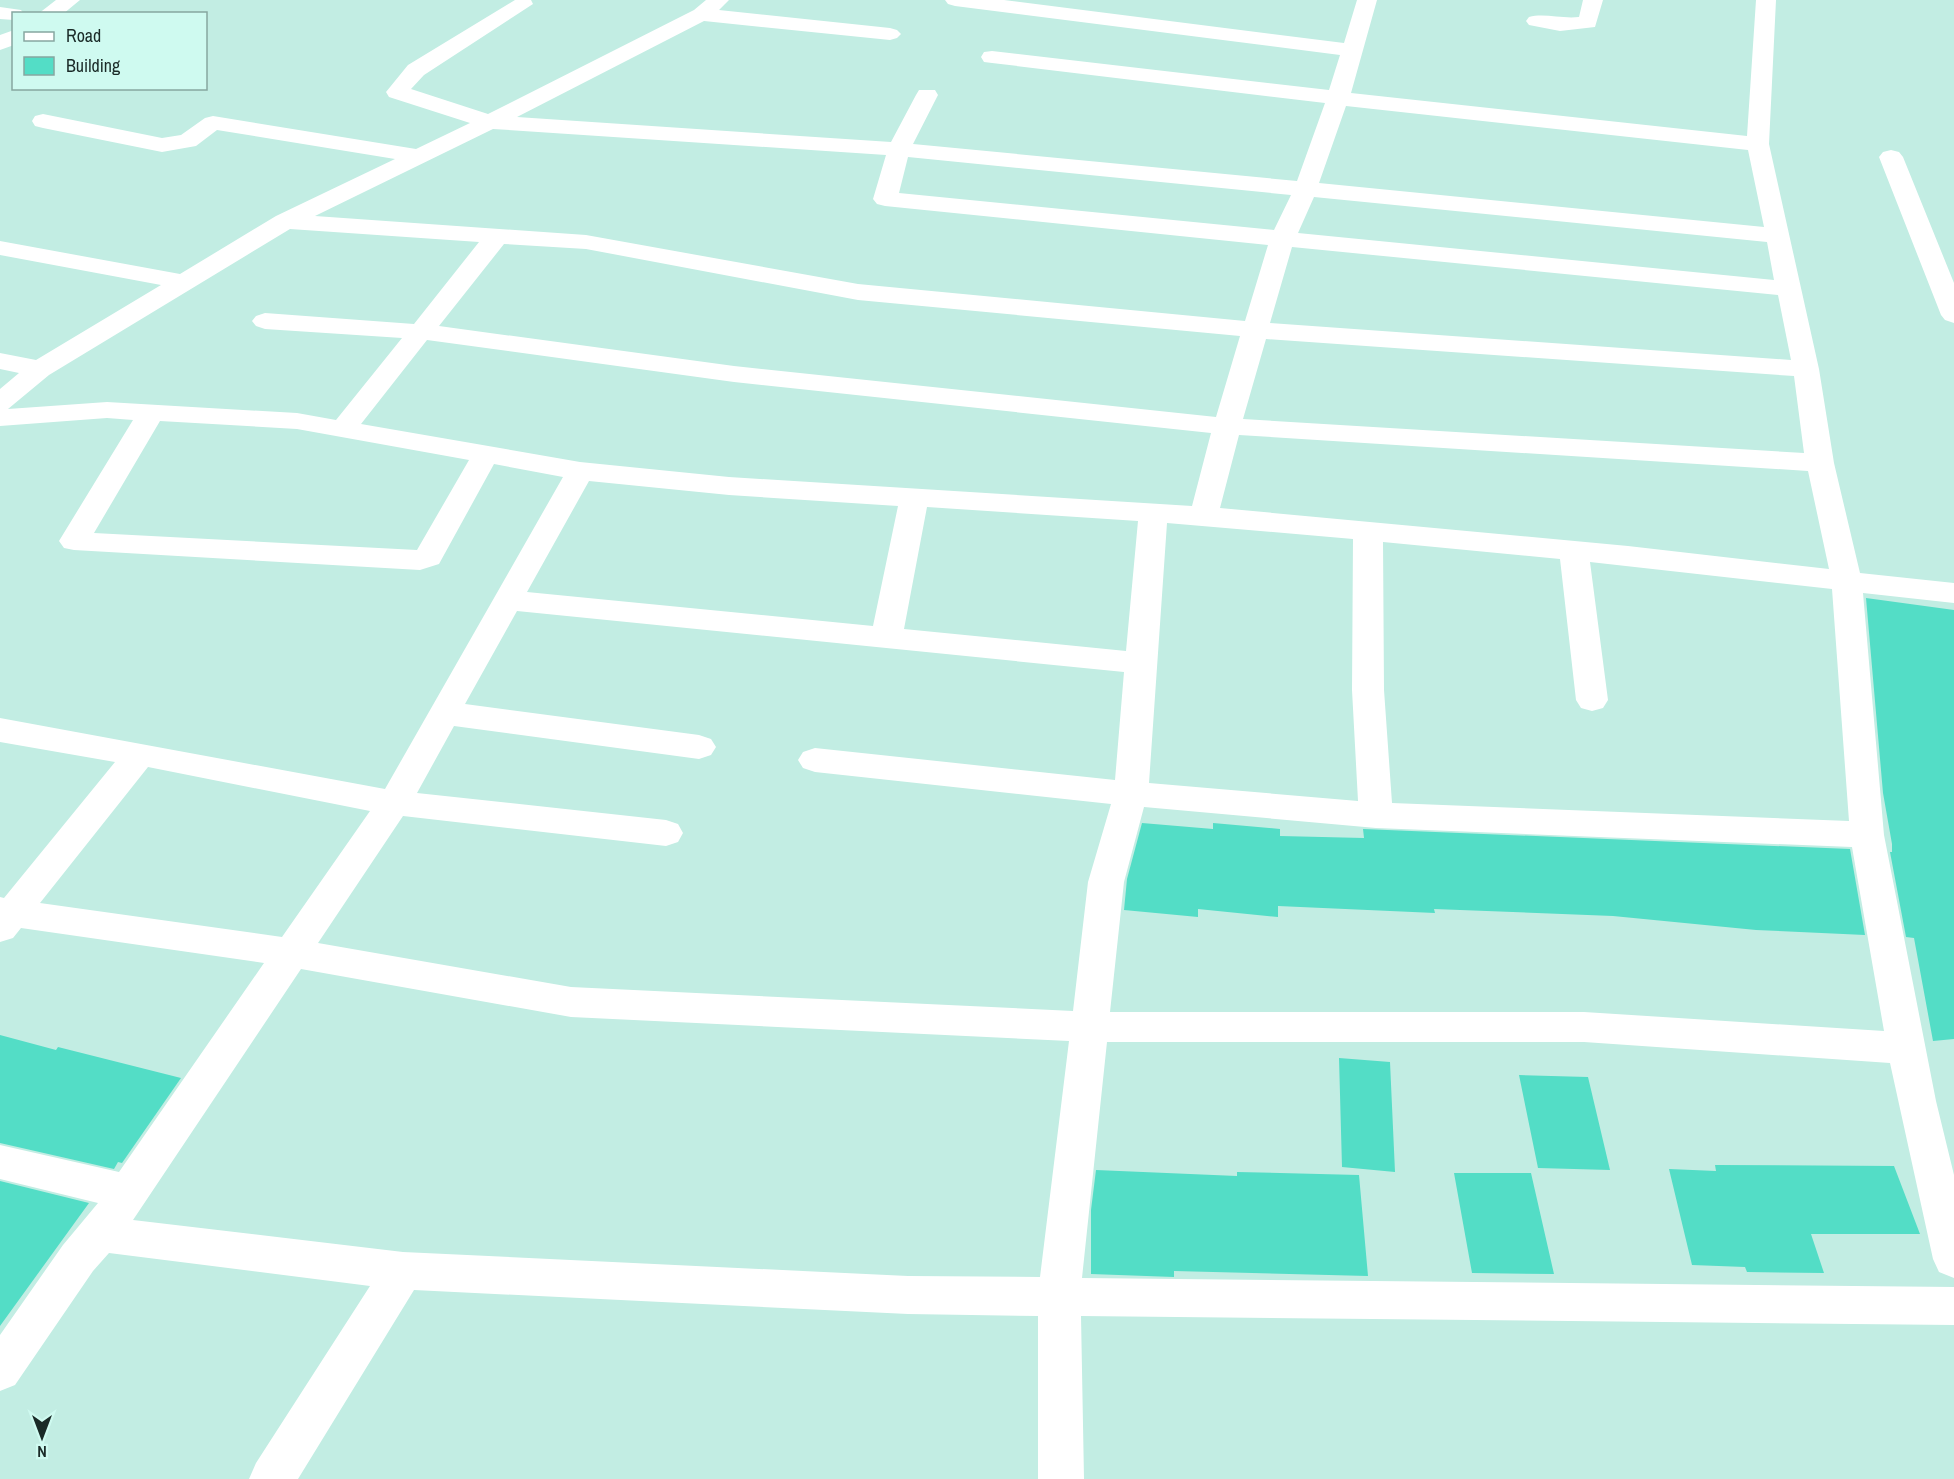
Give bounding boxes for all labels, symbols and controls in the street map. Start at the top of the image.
legend [12,12,207,90]
text: Road [66,23,101,48]
text: Building [66,53,121,78]
north arrow [12,1407,72,1467]
text: N [37,1441,47,1463]

